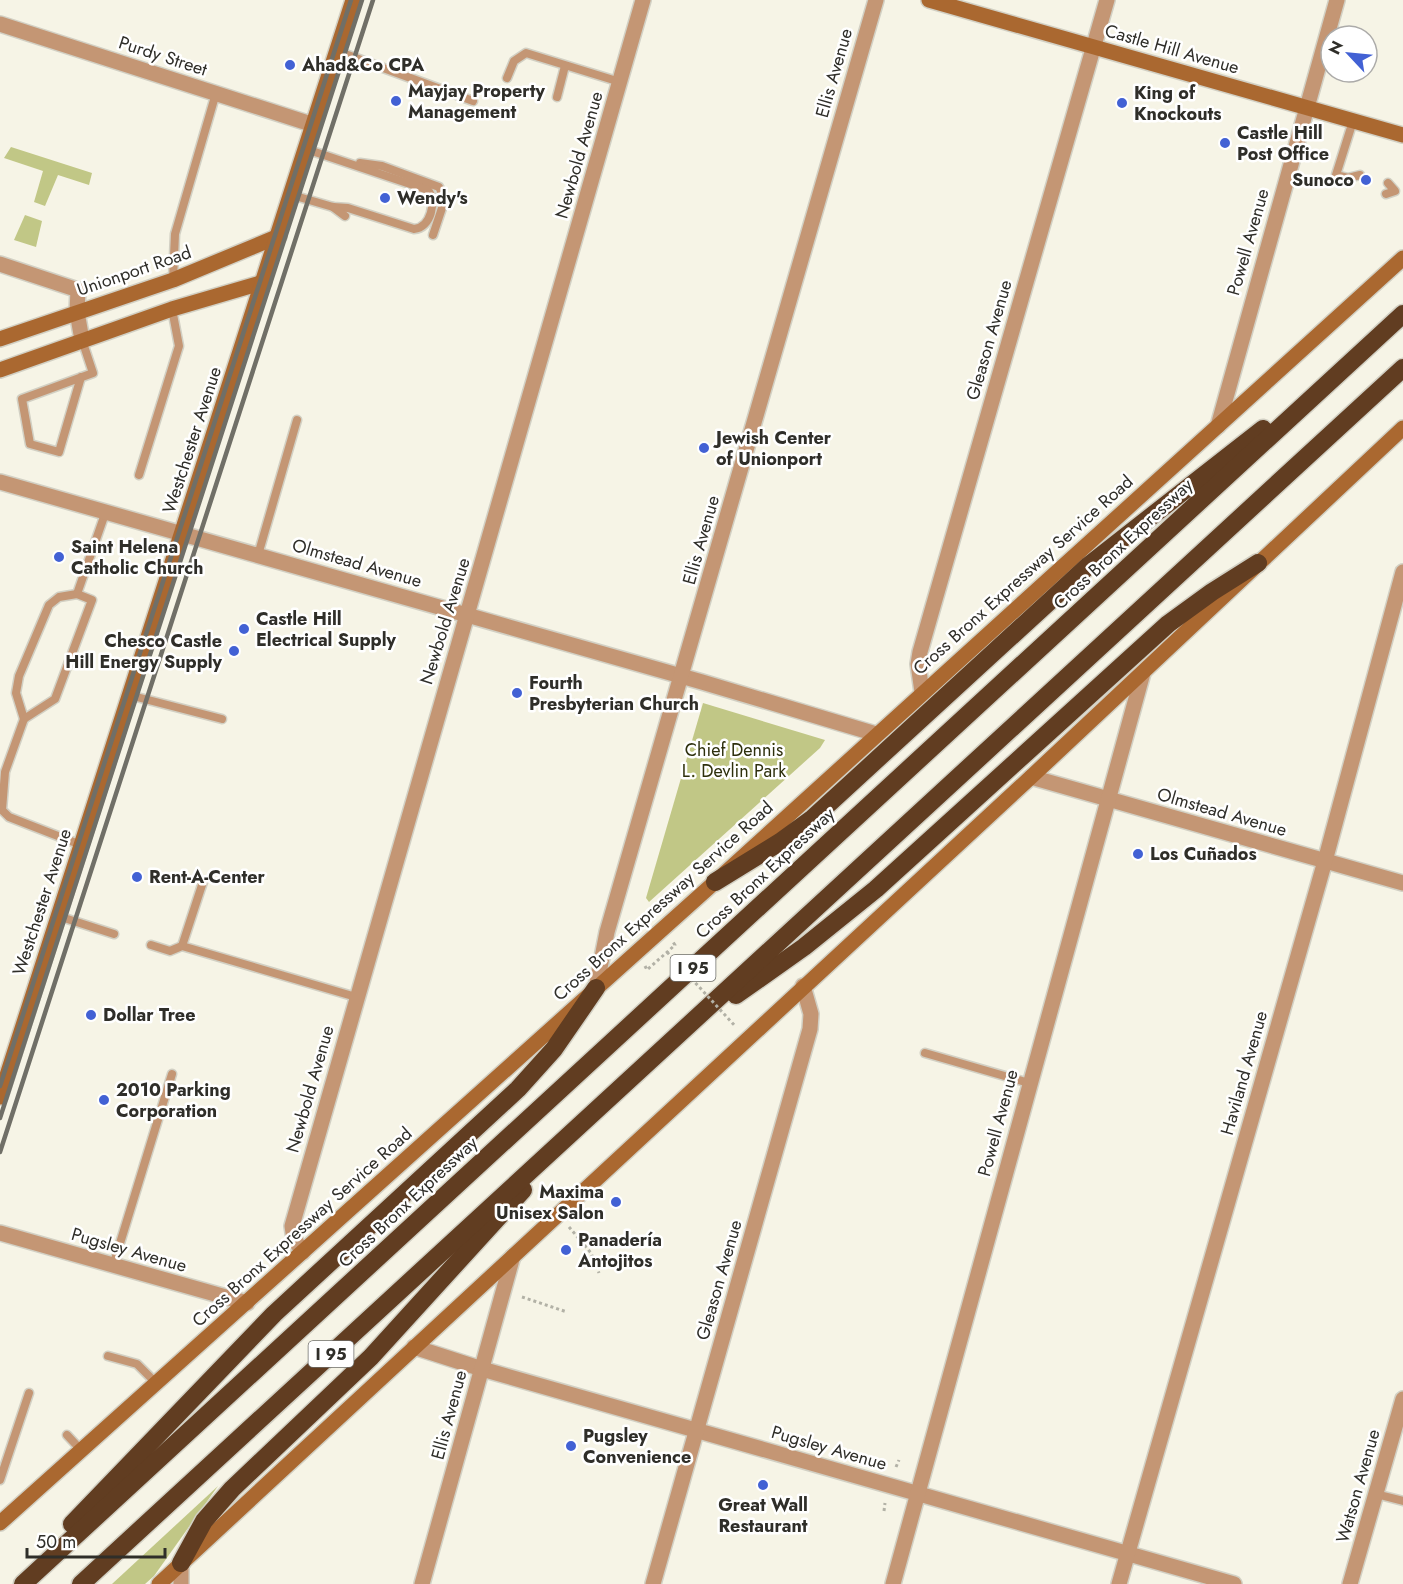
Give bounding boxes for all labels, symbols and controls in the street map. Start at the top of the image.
street label: Castle Hill Avenue [1102,17,1242,81]
north arrow [1319,24,1379,84]
street label: Ellis Avenue [809,25,859,121]
street label: Purdy Street [115,29,211,83]
text: N [1323,37,1349,58]
place label: Ahad&Co CPA [301,52,425,78]
marker: Ahad&Co CPA [283,58,297,72]
place label: Mayjay Property Management [408,78,545,125]
place label: King of Knockouts [1134,80,1221,127]
street label: Newbold Avenue [548,88,610,222]
marker: Mayjay Property Management [389,94,403,108]
marker: King of Knockouts [1115,96,1129,110]
place label: Castle Hill Post Office [1237,120,1329,167]
marker: Castle Hill Post Office [1218,136,1232,150]
place label: Sunoco [1292,167,1354,193]
marker: Sunoco [1359,173,1373,187]
place label: Wendy's [397,185,468,211]
street label: Powell Avenue [1220,186,1276,298]
marker: Wendy's [378,191,392,205]
street label: Unionport Road [73,239,195,303]
street label: Gleason Avenue [959,277,1019,403]
street label: Westchester Avenue [156,363,228,517]
place label: Jewish Center of Unionport [713,425,832,472]
marker: Jewish Center of Unionport [697,441,711,455]
street label: Cross Bronx Expressway Service Road [907,469,1139,681]
street label: Cross Bronx Expressway [1048,472,1199,616]
street label: Ellis Avenue [676,492,726,588]
street label: Olmstead Avenue [289,532,425,594]
place label: Saint Helena Catholic Church [71,534,204,581]
marker: Saint Helena Catholic Church [52,550,66,564]
street label: Newbold Avenue [413,554,477,688]
place label: Castle Hill Electrical Supply [256,606,397,653]
marker: Castle Hill Electrical Supply [237,622,251,636]
place label: Chesco Castle Hill Energy Supply [65,628,223,675]
marker: Chesco Castle Hill Energy Supply [227,644,241,658]
place label: Fourth Presbyterian Church [529,670,699,717]
marker: Fourth Presbyterian Church [510,686,524,700]
park label: Chief Dennis L. Devlin Park [682,737,786,784]
street label: Olmstead Avenue [1154,781,1290,843]
street label: Cross Bronx Expressway Service Road [547,795,779,1007]
street label: Cross Bronx Expressway [690,801,841,945]
street label: Westchester Avenue [6,825,78,979]
place label: Los Cuñados [1150,841,1257,867]
marker: Los Cuñados [1131,847,1145,861]
place label: Rent-A-Center [149,864,266,890]
marker: Rent-A-Center [130,870,144,884]
road number: I 95 [670,955,716,981]
place label: Dollar Tree [103,1002,195,1028]
marker: Dollar Tree [84,1008,98,1022]
street label: Haviland Avenue [1214,1008,1274,1138]
street label: Newbold Avenue [279,1022,341,1156]
street label: Powell Avenue [971,1067,1025,1179]
place label: 2010 Parking Corporation [116,1077,231,1124]
marker: 2010 Parking Corporation [97,1093,111,1107]
street label: Cross Bronx Expressway Service Road [186,1121,418,1333]
street label: Cross Bronx Expressway [333,1130,484,1274]
place label: Maxima Unisex Salon [496,1179,604,1226]
marker: Maxima Unisex Salon [609,1195,623,1209]
street label: Gleason Avenue [689,1217,749,1343]
street label: Pugsley Avenue [68,1221,190,1279]
place label: Panadería Antojitos [577,1227,662,1274]
marker: Panadería Antojitos [559,1243,573,1257]
road number: I 95 [308,1341,354,1367]
street label: Ellis Avenue [425,1367,473,1463]
street label: Pugsley Avenue [768,1419,890,1477]
place label: Pugsley Convenience [583,1423,691,1470]
street label: Watson Avenue [1329,1426,1387,1546]
marker: Pugsley Convenience [564,1439,578,1453]
marker: Great Wall Restaurant [756,1478,770,1492]
place label: Great Wall Restaurant [718,1492,808,1539]
scale bar [27,1521,165,1559]
text: 50 m [36,1529,76,1555]

